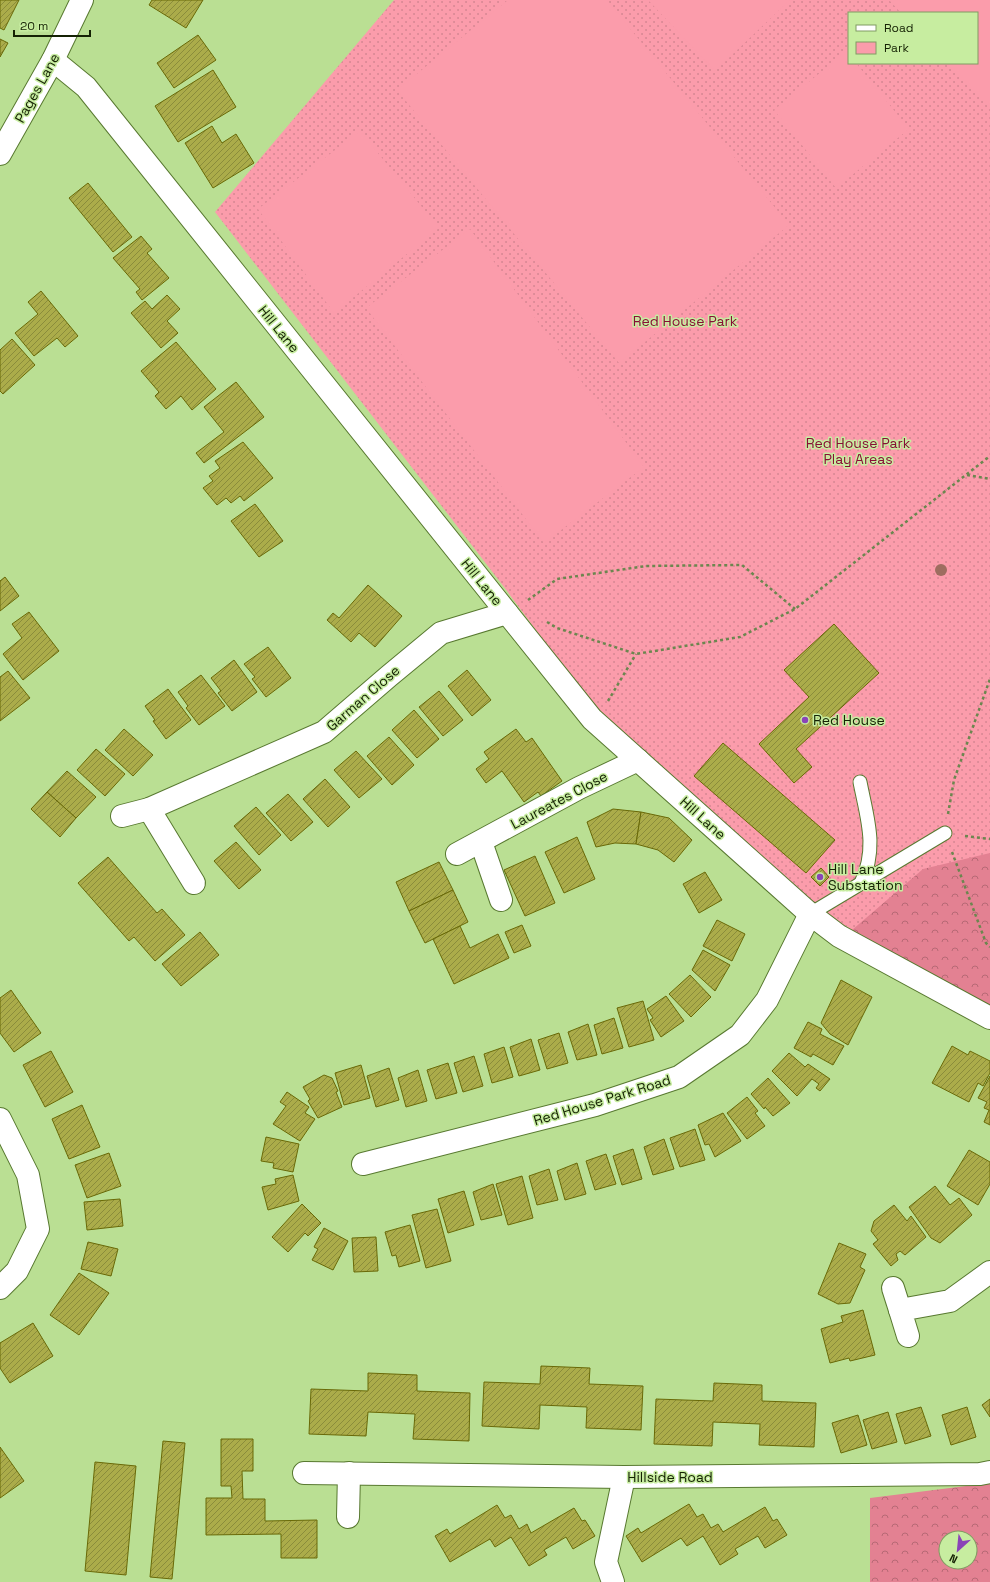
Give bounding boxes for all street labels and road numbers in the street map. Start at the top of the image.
street label: Pages Lane [10,50,64,126]
street label: Hill Lane [254,302,304,356]
street label: Hill Lane [457,555,507,609]
street label: Garman Close [323,661,403,735]
street label: Laureates Close [507,767,611,833]
street label: Hill Lane [676,793,730,843]
street label: Red House Park Road [531,1071,673,1129]
street label: Hillside Road [627,1468,713,1486]

